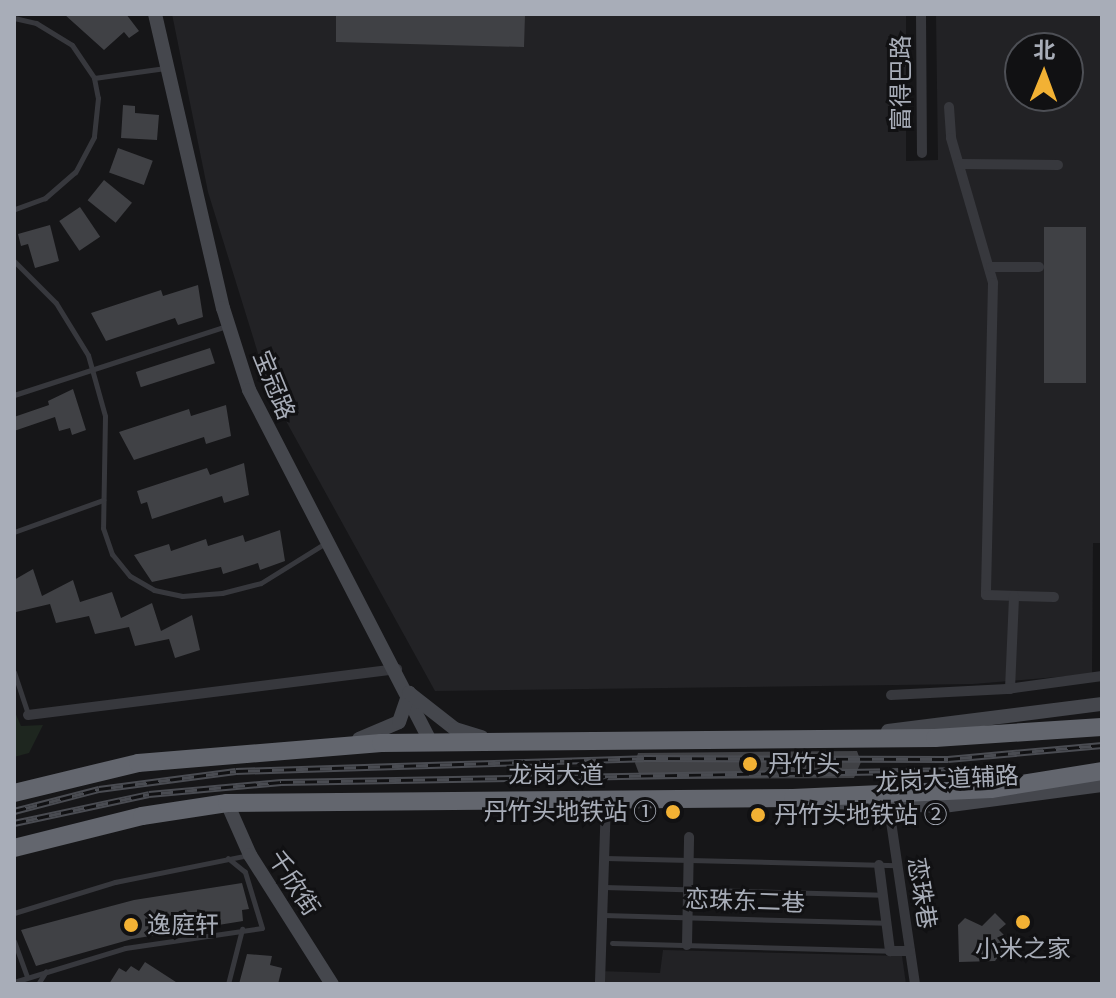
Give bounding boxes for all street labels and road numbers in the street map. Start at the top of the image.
street label: 富得巴路 [887,35,915,131]
street label: 宝冠路 [247,346,301,424]
street label: 龙岗大道 [508,761,604,789]
street label: 龙岗大道辅路 [874,761,1020,797]
street label: 千欣街 [262,845,326,921]
street label: 恋珠巷 [902,855,942,931]
street label: 恋珠东二巷 [685,885,805,917]

